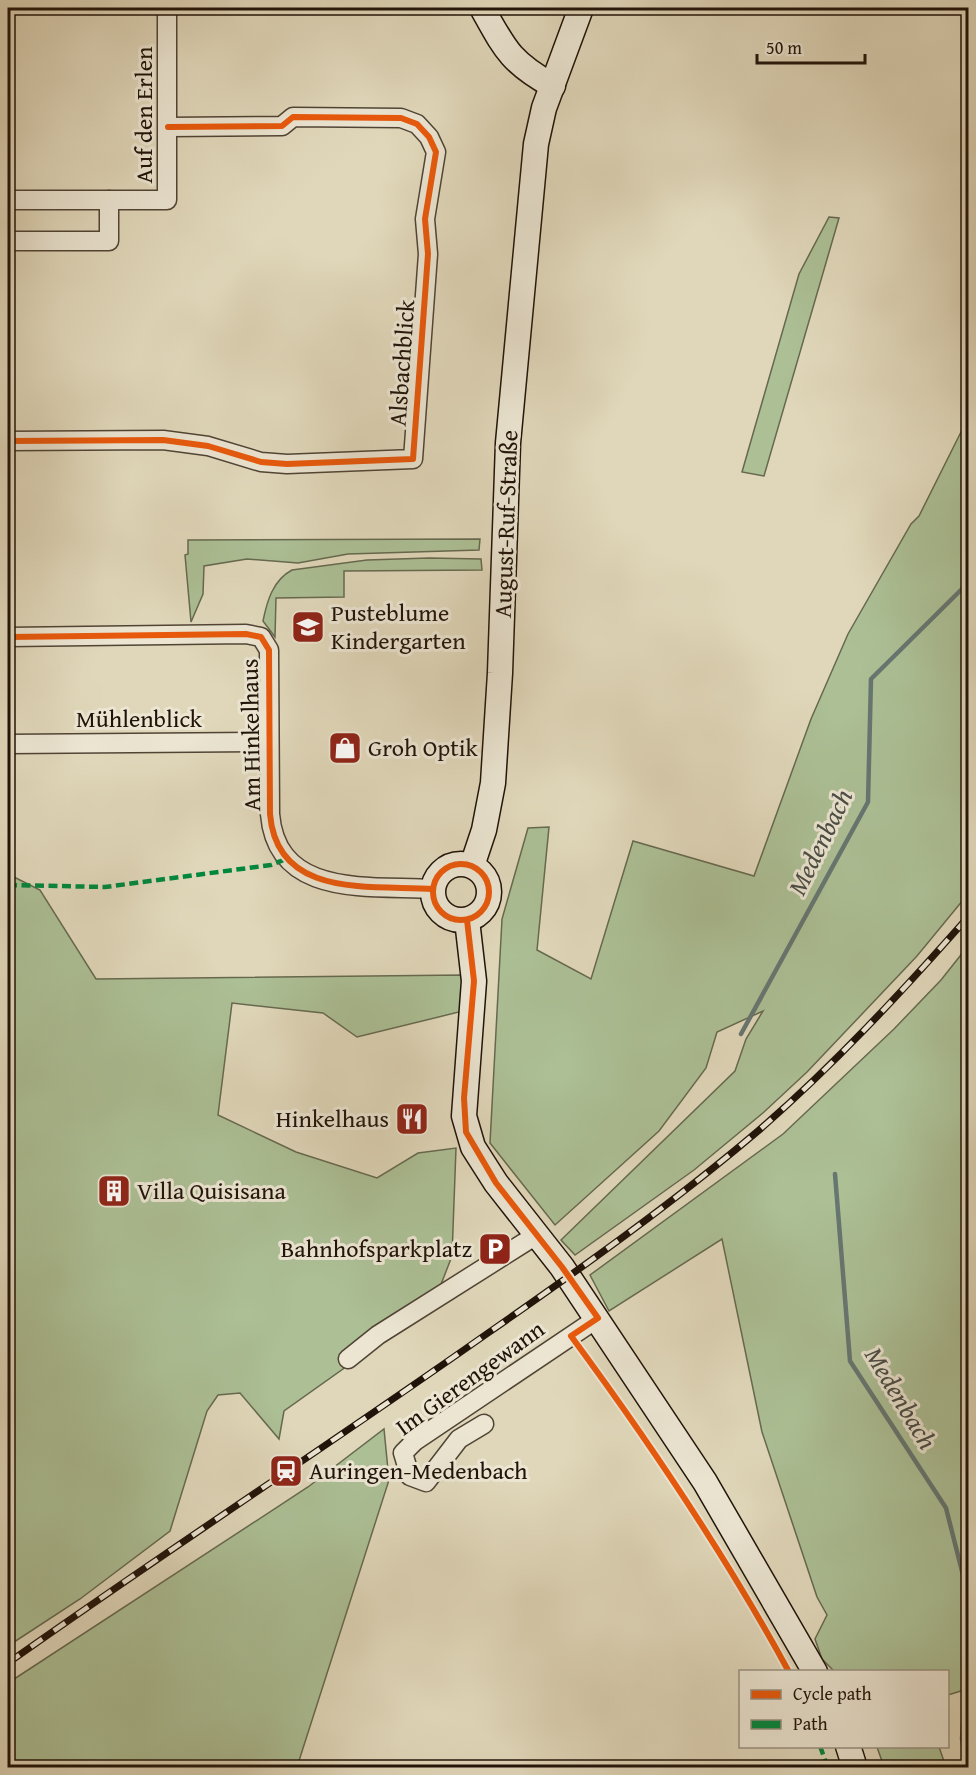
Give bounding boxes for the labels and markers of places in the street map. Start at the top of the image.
place label: Pusteblume Kindergarten [331,595,466,658]
school or university icon: Pusteblume Kindergarten [290,609,326,645]
shop icon: Groh Optik [327,730,363,766]
place label: Groh Optik [368,730,478,765]
place label: Hinkelhaus [276,1101,389,1136]
restaurant icon: Hinkelhaus [394,1101,430,1137]
building icon: Villa Quisisana [96,1173,132,1209]
place label: Villa Quisisana [137,1173,286,1208]
place label: Bahnhofsparkplatz [281,1231,472,1266]
parking icon: Bahnhofsparkplatz [477,1231,513,1267]
station icon: Auringen-Medenbach [268,1453,304,1489]
place label: Auringen-Medenbach [309,1453,528,1488]

